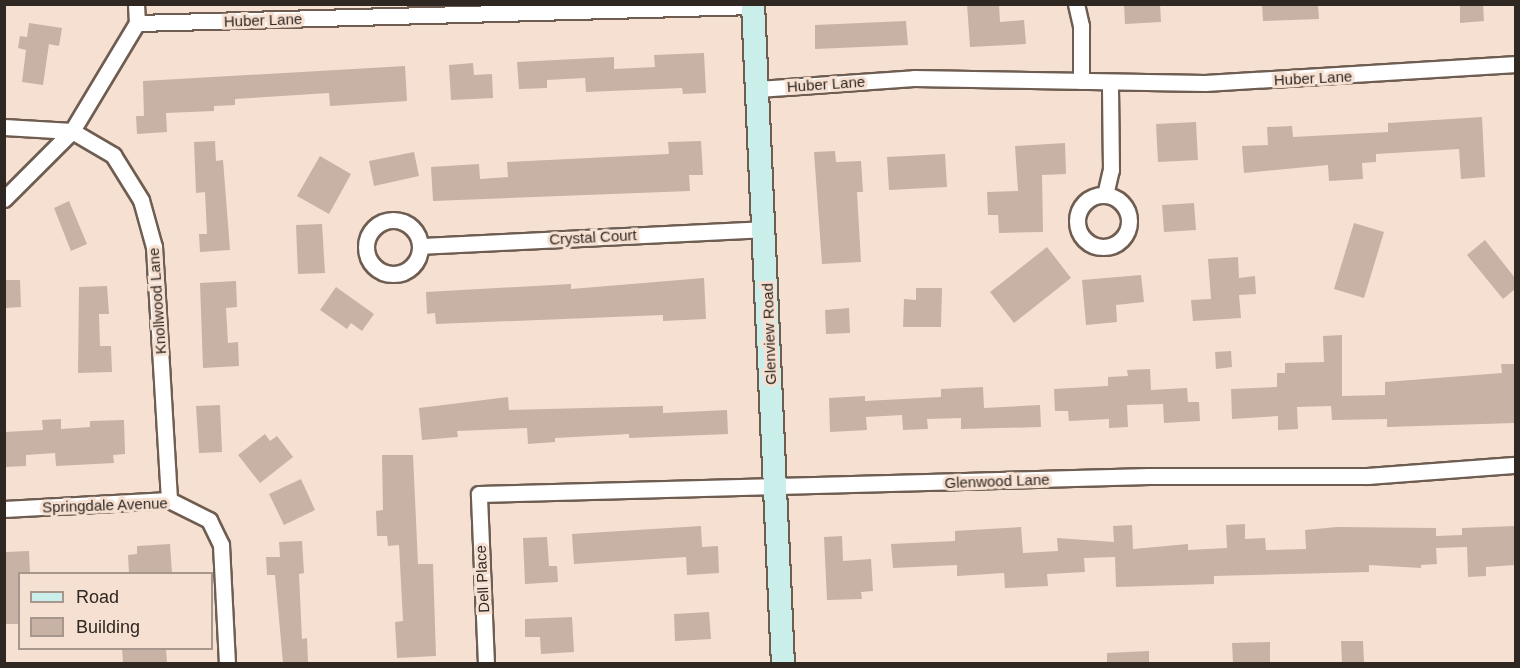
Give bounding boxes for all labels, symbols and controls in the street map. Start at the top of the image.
street label: Huber Lane [224,10,302,30]
street label: Huber Lane [1273,67,1353,89]
street label: Huber Lane [786,72,866,96]
street label: Crystal Court [549,226,637,248]
street label: Knollwood Lane [144,247,170,355]
street label: Glenview Road [758,283,780,385]
street label: Glenwood Lane [944,470,1050,492]
street label: Springdale Avenue [41,494,169,516]
street label: Dell Place [471,545,493,613]
legend [18,572,213,650]
text: Road [76,587,119,607]
text: Building [76,617,140,637]

